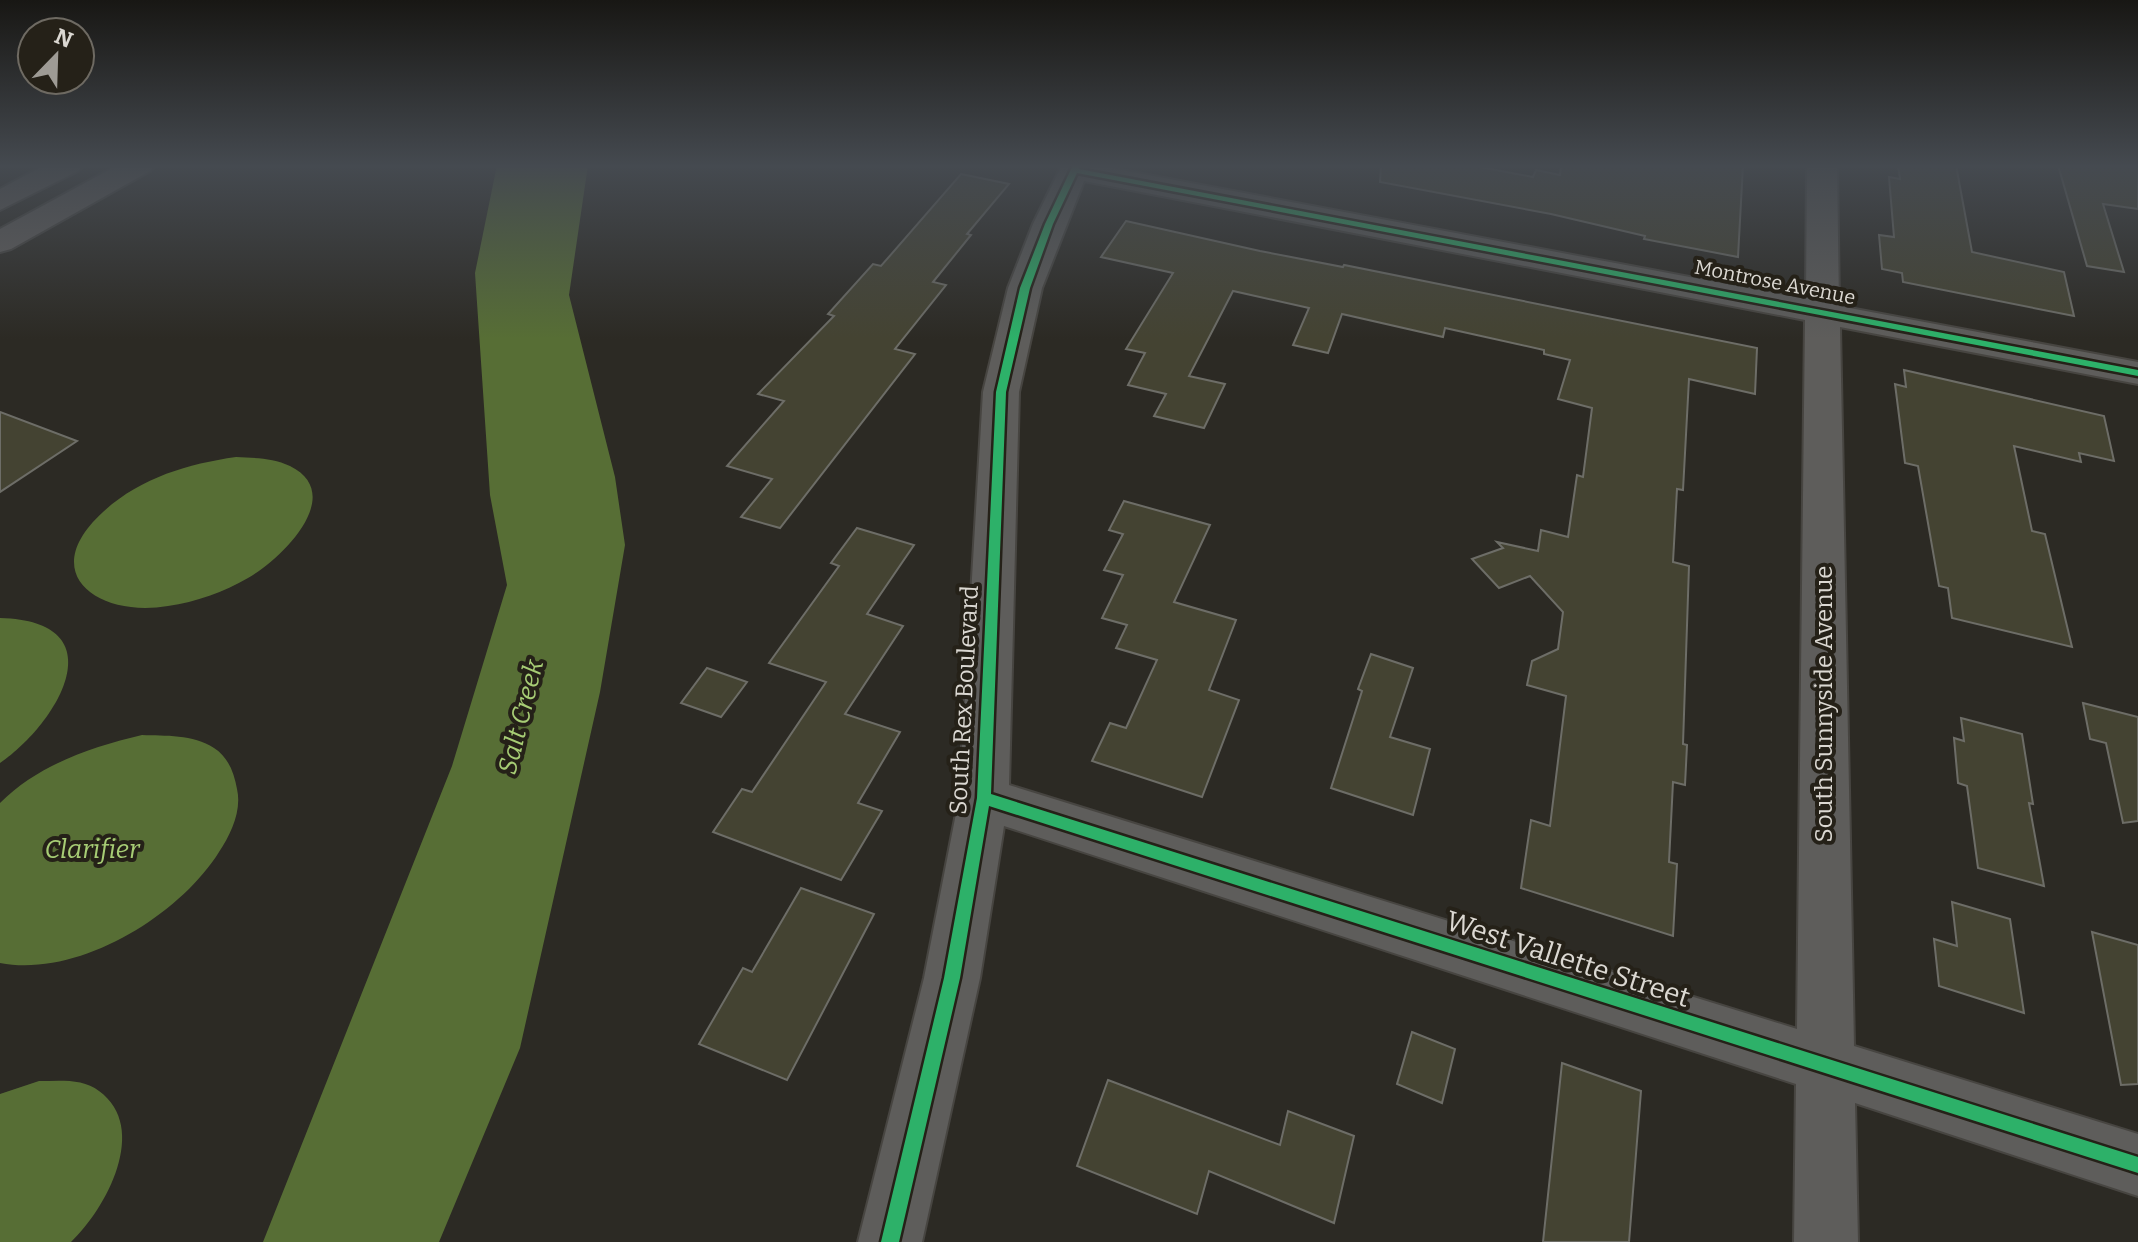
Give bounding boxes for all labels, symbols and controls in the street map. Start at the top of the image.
north arrow [16,16,96,96]
text: N [51,22,77,54]
street label: Montrose Avenue [1692,255,1858,309]
street label: South Sunnyside Avenue [1810,566,1838,842]
street label: South Rex Boulevard [944,585,984,815]
water label: Salt Creek [492,656,550,778]
water label: Clarifier [44,834,141,865]
street label: West Vallette Street [1442,904,1694,1014]

